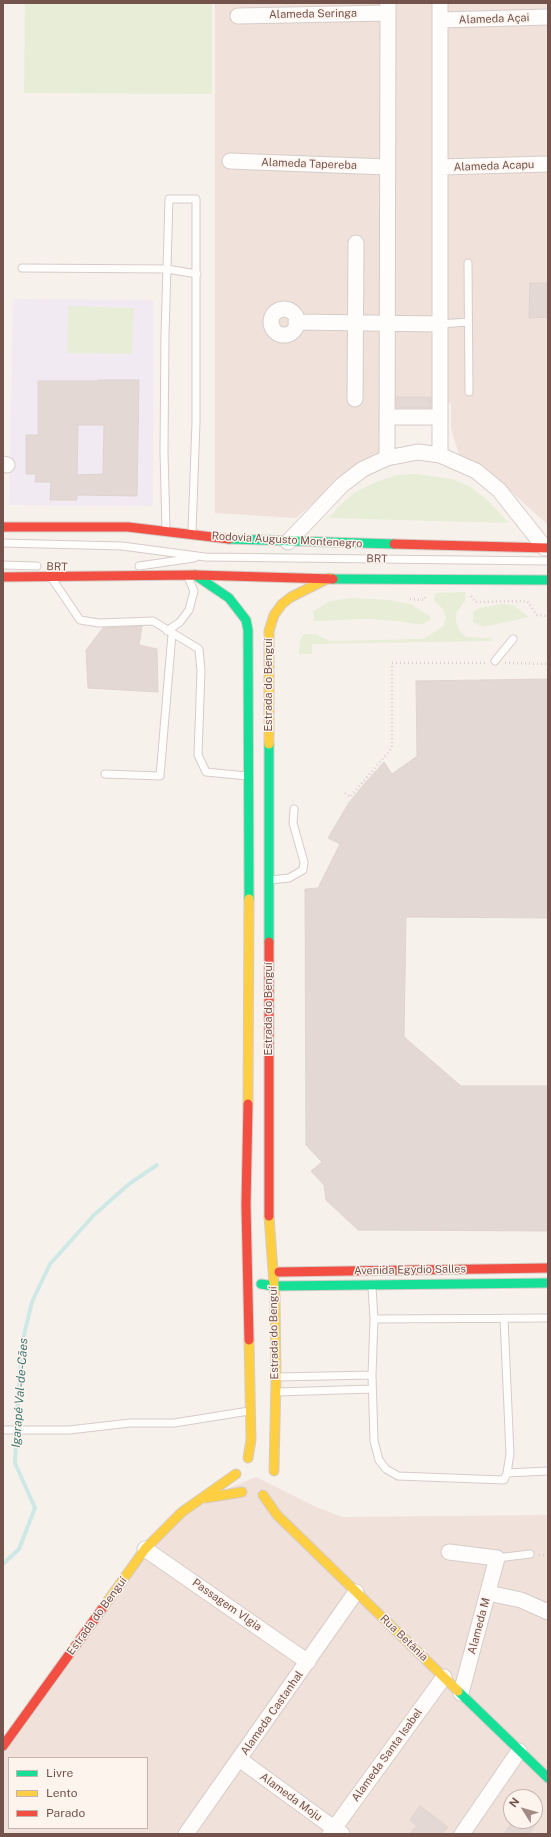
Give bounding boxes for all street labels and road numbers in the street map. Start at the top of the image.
street label: Alameda Seringa [269,7,357,21]
street label: Alameda Açai [458,11,530,27]
street label: Alameda Tapereba [261,156,357,172]
street label: Alameda Acapu [453,158,535,174]
street label: Rodovia Augusto Montenegro [211,529,363,551]
street label: BRT [366,552,388,566]
street label: BRT [46,560,68,574]
street label: Estrada do Benguí [262,638,276,732]
street label: Estrada do Benguí [262,962,276,1056]
street label: Avenida Egydio Salles [354,1262,466,1278]
street label: Estrada do Benguí [267,1286,281,1380]
street label: Estrada do Benguí [64,1574,130,1658]
street label: Passagem Vlgia [190,1576,264,1634]
street label: Alameda M [465,1596,493,1656]
street label: Rua Betânia [377,1612,431,1664]
street label: Alameda Castanhal [238,1668,306,1758]
street label: Alameda Santa Isabel [349,1706,425,1804]
street label: Alameda Moju [257,1770,325,1824]

